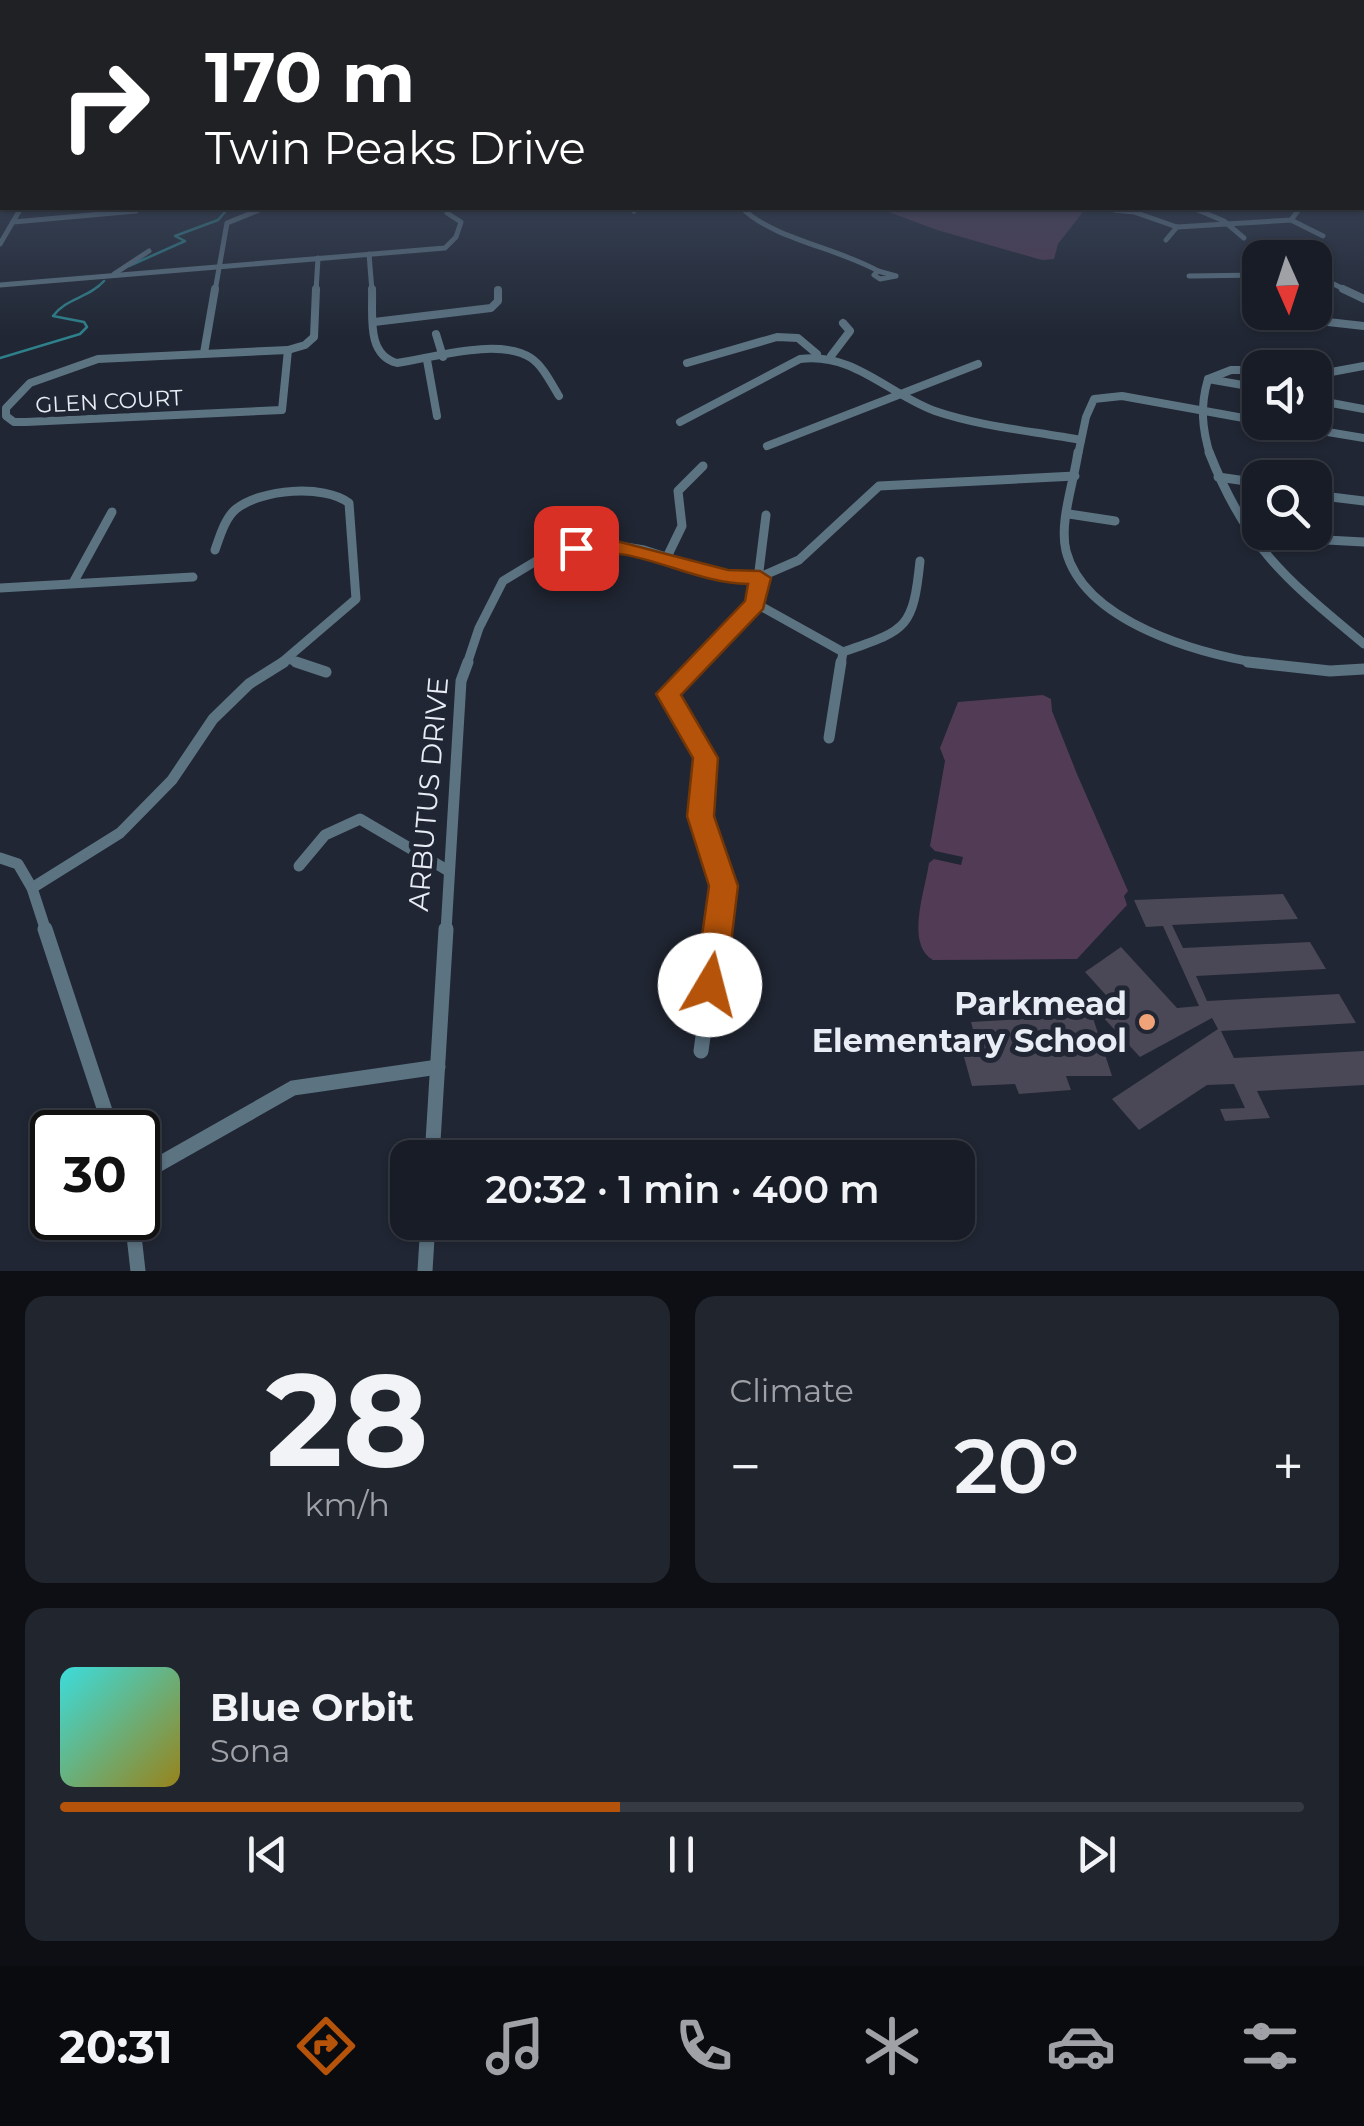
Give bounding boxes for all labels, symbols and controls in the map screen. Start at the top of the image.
text: 170 m [205,34,415,120]
icon: right [40,40,170,170]
text: Twin Peaks Drive [205,120,586,175]
north arrow [1242,240,1332,330]
map controls [1242,240,1332,550]
button: sound [1242,350,1332,440]
street label: GLEN COURT [35,384,184,419]
button: search [1242,460,1332,550]
pin [534,506,619,591]
icon: arrive [549,521,604,576]
street label: ARBUTUS DRIVE [401,676,455,912]
position arrow [658,933,762,1037]
place label: Parkmead Elementary School [812,984,1127,1060]
marker: Parkmead Elementary School [1136,1011,1158,1033]
speed limit sign: 30 [30,1110,160,1240]
text: 20:32 · 1 min · 400 m [486,1166,880,1213]
text: 28 [266,1340,429,1499]
text: Climate [730,1371,854,1410]
text: 20° [954,1420,1080,1512]
text: − [730,1433,761,1500]
text: + [1272,1433,1304,1500]
text: km/h [305,1485,390,1524]
text: Blue Orbit [210,1684,414,1731]
text: Sona [210,1731,290,1770]
icon: previous [240,1827,295,1882]
icon: pause [654,1827,709,1882]
icon: next [1069,1827,1124,1882]
icon: directions [291,2011,361,2081]
icon: music [480,2011,550,2081]
icon: phone [669,2011,739,2081]
icon: climate [857,2011,927,2081]
icon: car [1046,2011,1116,2081]
icon: filters [1235,2011,1305,2081]
text: 20:31 [59,2019,173,2074]

